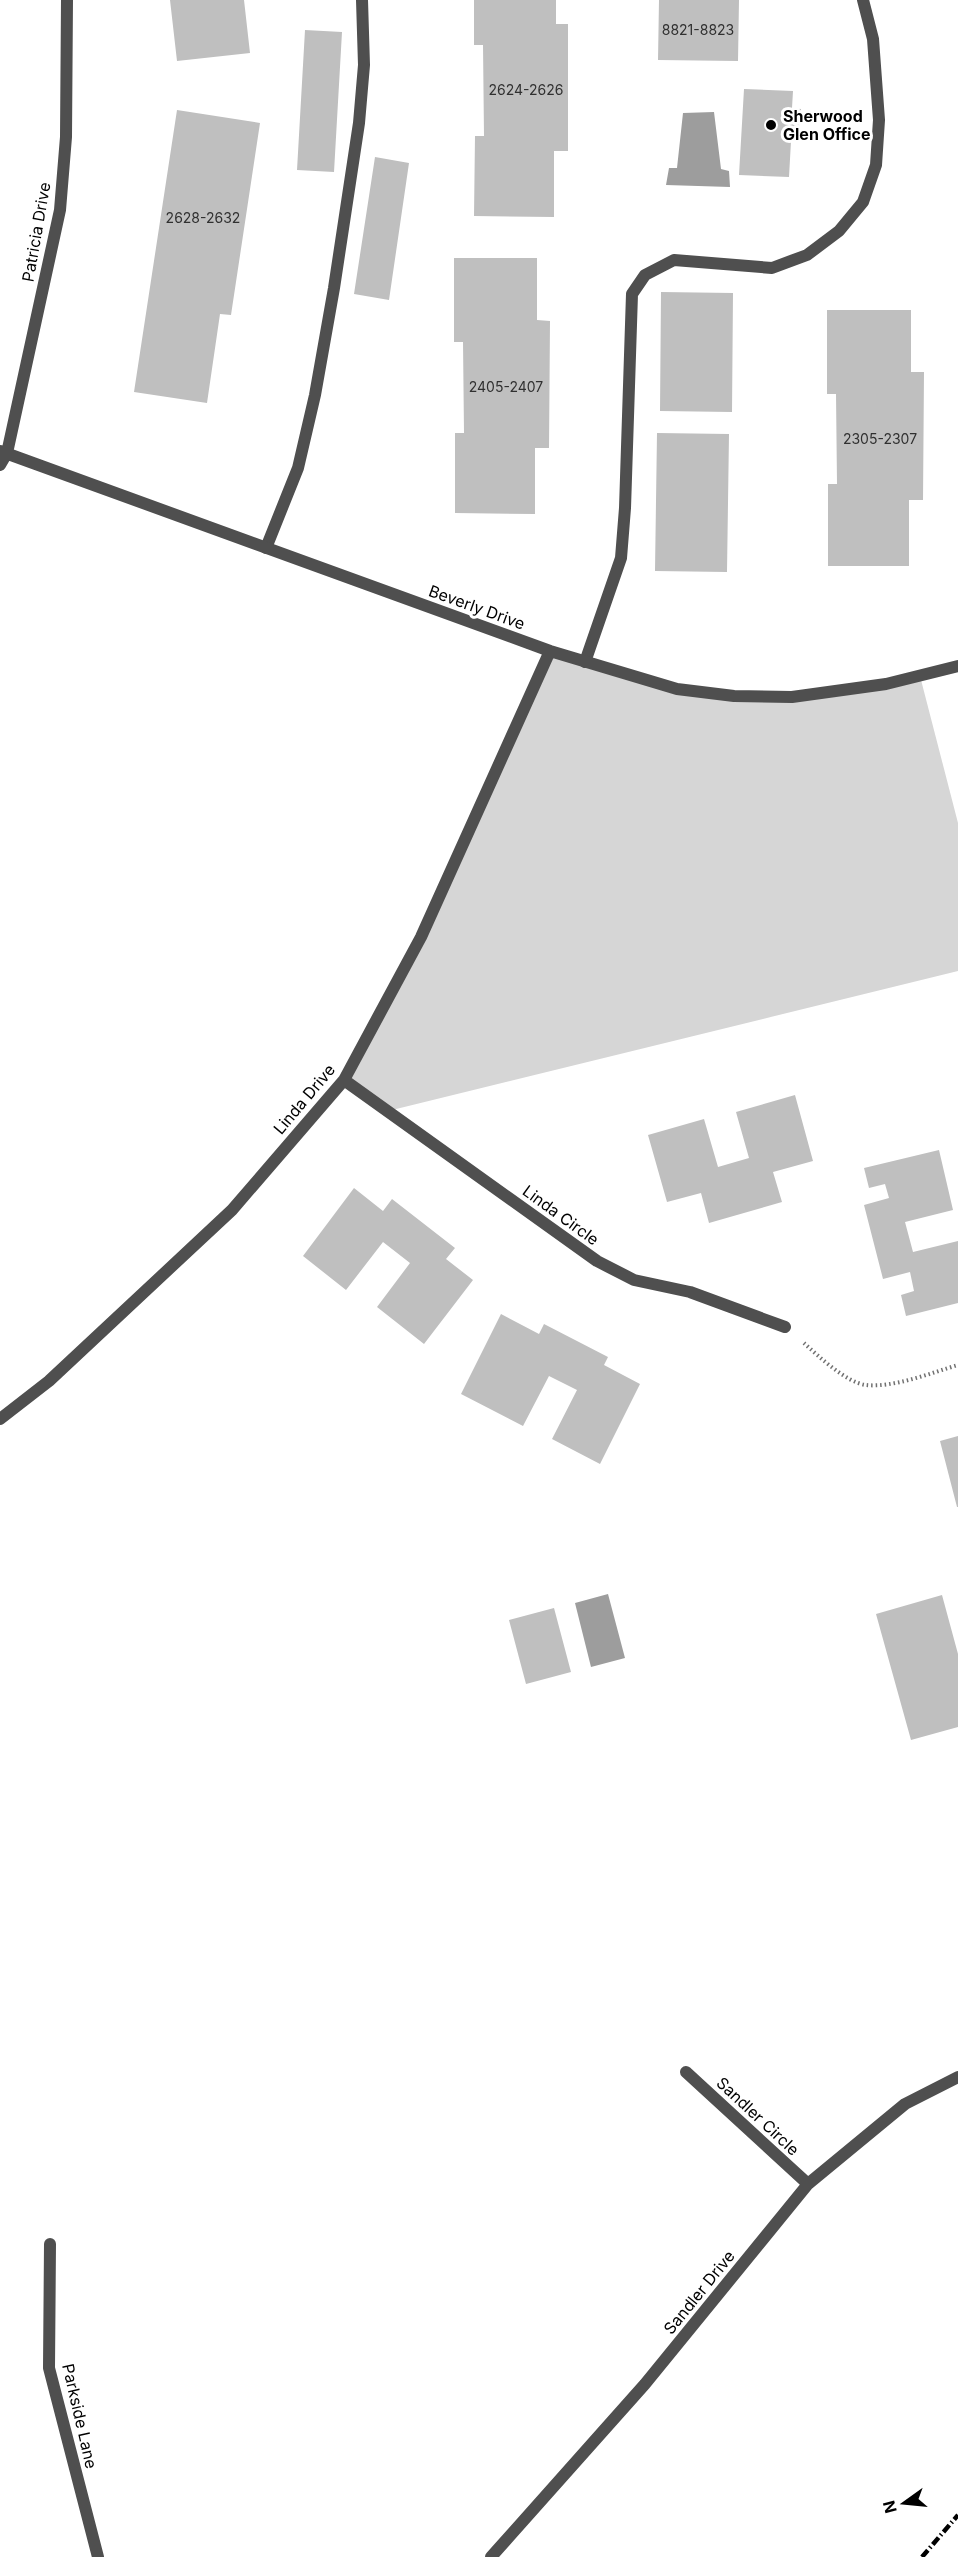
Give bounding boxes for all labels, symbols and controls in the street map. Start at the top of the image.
house number: 8821-8823 [662,21,734,38]
house number: 2624-2626 [489,81,564,98]
place label: Sherwood Glen Office [783,106,870,144]
marker: Sherwood Glen Office [764,118,778,132]
street label: Patricia Drive [17,181,55,283]
house number: 2628-2632 [166,209,240,226]
house number: 2405-2407 [469,378,543,395]
house number: 2305-2307 [843,430,917,447]
street label: Beverly Drive [426,580,528,634]
street label: Linda Drive [269,1060,339,1138]
street label: Linda Circle [519,1181,603,1249]
street label: Sandler Circle [712,2073,804,2159]
street label: Sandler Drive [659,2246,739,2338]
street label: Parkside Lane [58,2362,102,2470]
north arrow [874,2473,934,2533]
text: N [878,2498,901,2515]

